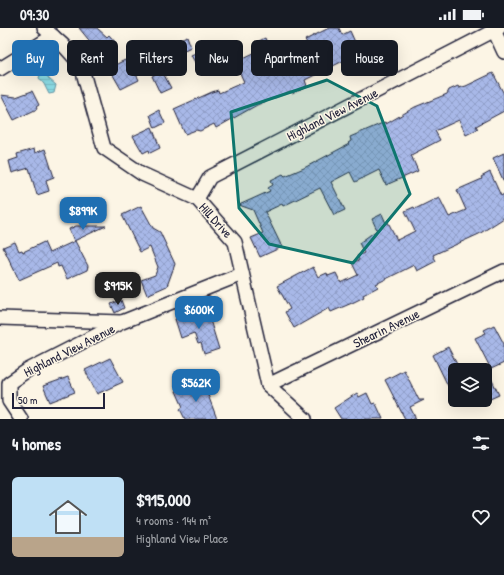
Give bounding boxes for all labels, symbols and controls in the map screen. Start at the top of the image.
text: 09:30 [20,4,49,25]
chip: Buy [12,40,59,76]
chip: Rent [67,40,118,76]
chip: Filters [126,40,187,76]
chip: New [195,40,243,76]
chip: Apartment [251,40,333,76]
chip: House [341,40,398,76]
street label: Highland View Avenue [283,83,381,145]
pin: $899K [55,197,111,231]
street label: Hill Drive [195,198,237,242]
text: $899K [69,201,97,219]
pin: $915K [90,272,146,306]
text: $915K [104,276,132,294]
pin: $600K [171,296,227,330]
text: $600K [184,300,214,318]
street label: Shearin Avenue [350,304,422,352]
street label: Highland View Avenue [20,319,118,381]
map controls [448,363,492,407]
button: layers [448,363,492,407]
pin: $562K [168,369,224,403]
text: $562K [181,373,211,391]
scale bar [12,391,105,410]
text: 50 m [18,393,38,407]
text: 4 homes [12,432,61,455]
icon: filters [470,432,492,454]
text: $915,000 [136,488,191,511]
icon: home [44,493,92,541]
icon: heart [470,506,492,528]
text: 4 rooms · 144 m² [136,511,211,529]
text: Highland View Place [136,529,228,547]

